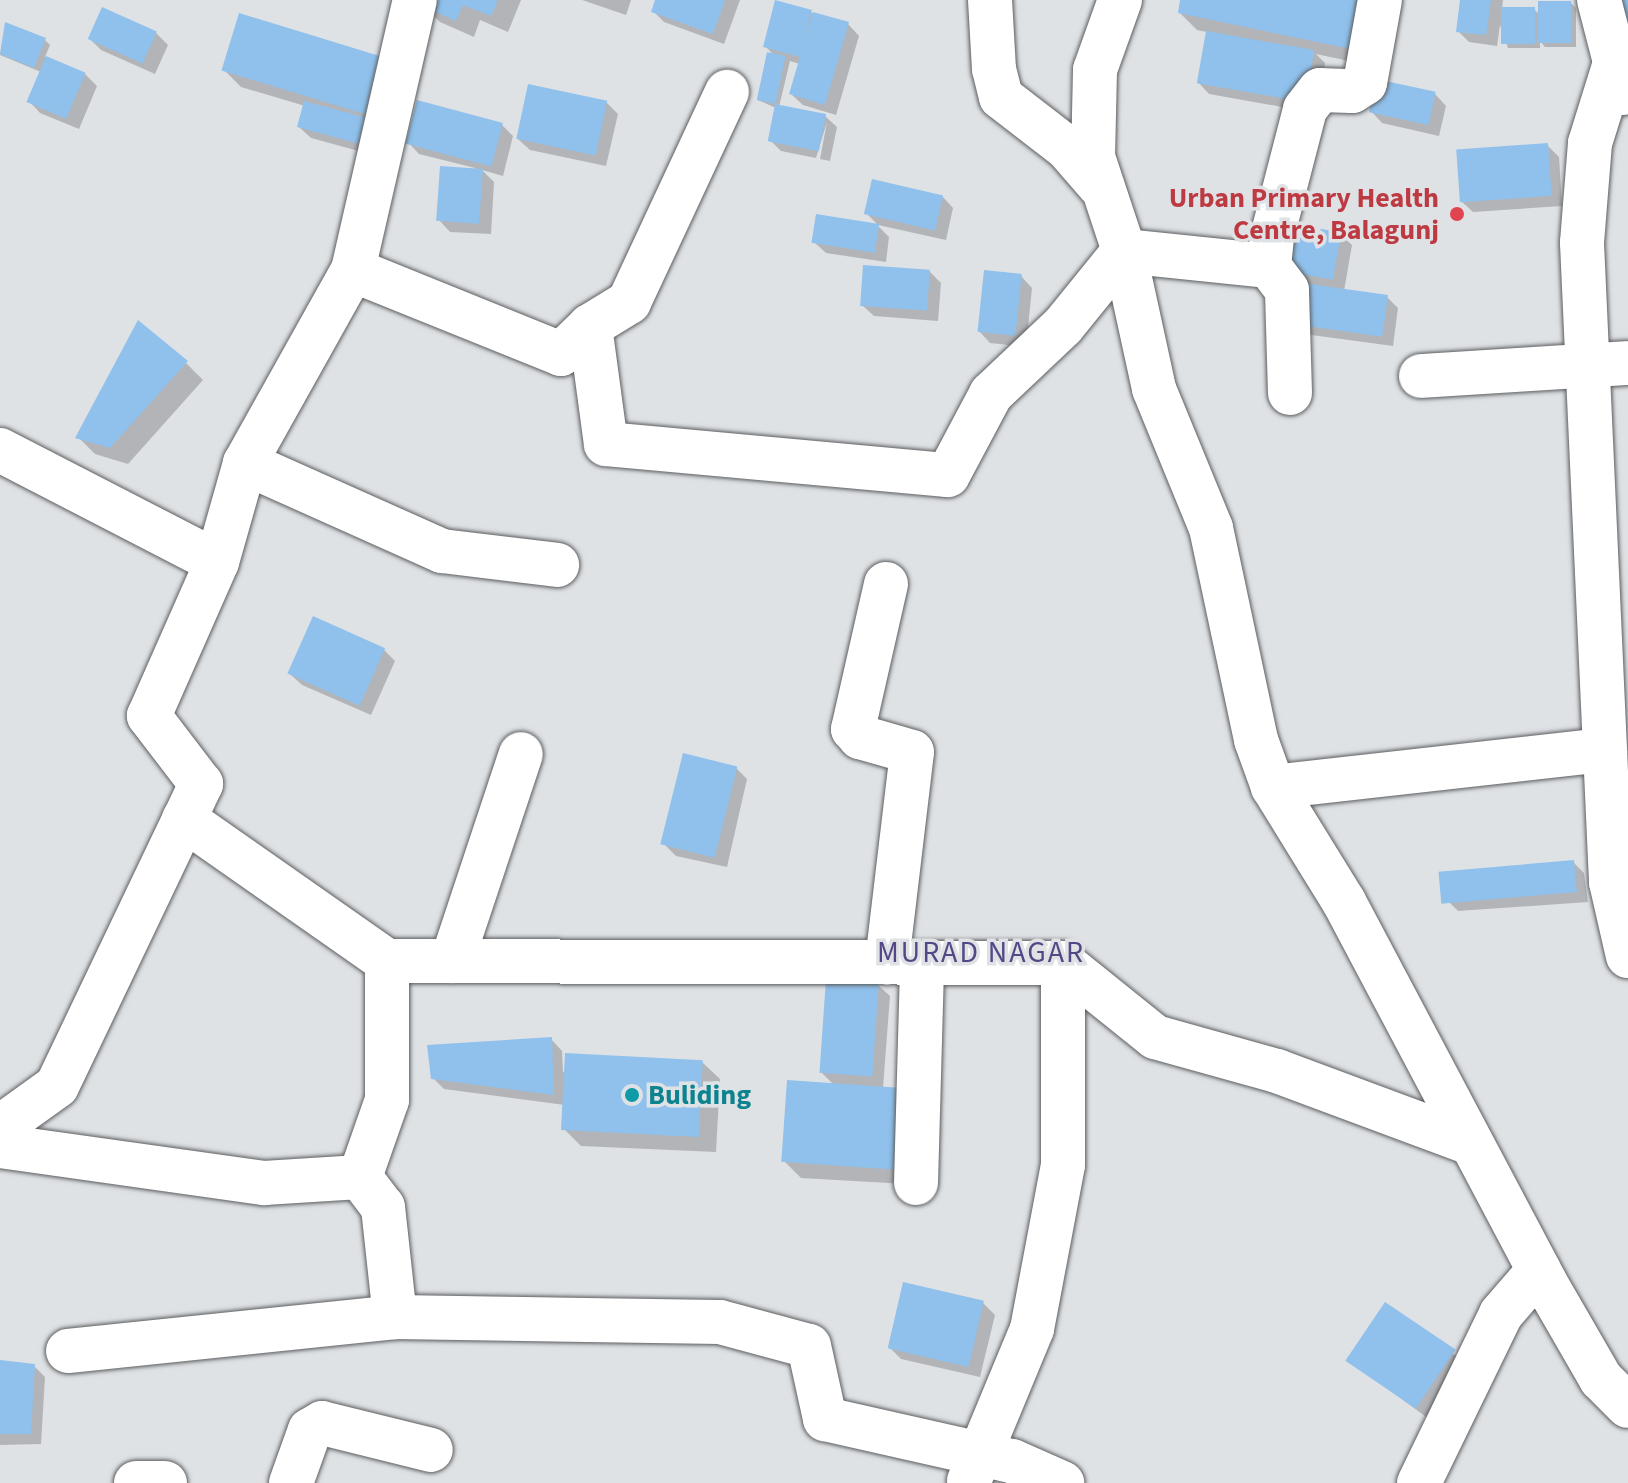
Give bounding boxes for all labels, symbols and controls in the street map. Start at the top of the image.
place label: Urban Primary Health Centre, Balagunj [1169,181,1439,247]
marker: Urban Primary Health Centre, Balagunj [1446,203,1468,225]
district label: MURAD NAGAR [877,935,1085,971]
place label: Buliding [648,1078,751,1112]
marker: Buliding [623,1086,641,1104]

